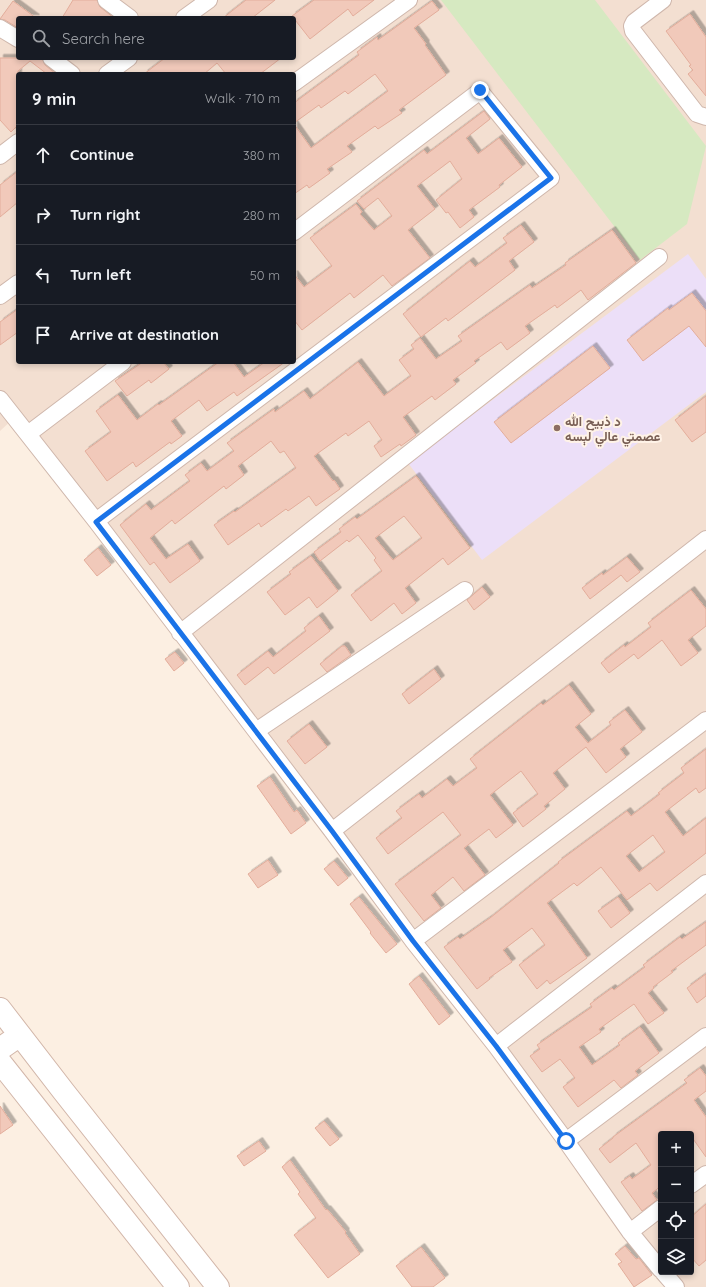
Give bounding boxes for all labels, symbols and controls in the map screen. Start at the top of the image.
search box [16,16,296,60]
icon: search [30,27,52,49]
text: Search here [62,29,145,48]
route end [471,81,489,99]
text: 9 min [32,88,76,109]
text: Walk · 710 m [205,90,280,106]
icon: ahead [32,144,54,166]
text: Continue [70,145,134,164]
text: 380 m [243,147,280,163]
icon: right [32,204,54,226]
text: Turn right [70,205,141,224]
text: 280 m [243,207,280,223]
icon: left [32,264,54,286]
text: Turn left [70,265,132,284]
text: 50 m [250,267,280,283]
icon: arrive [32,324,54,346]
text: Arrive at destination [70,325,219,344]
place label: د ذبیح الله عصمتي عالي لېسه [565,413,661,447]
marker: د ذبیح الله عصمتي عالي لېسه [552,423,562,433]
map controls [658,1131,694,1275]
button: + [658,1131,694,1167]
route start [557,1132,575,1150]
button: − [658,1167,694,1203]
button: locate [658,1203,694,1239]
button: layers [658,1239,694,1275]

